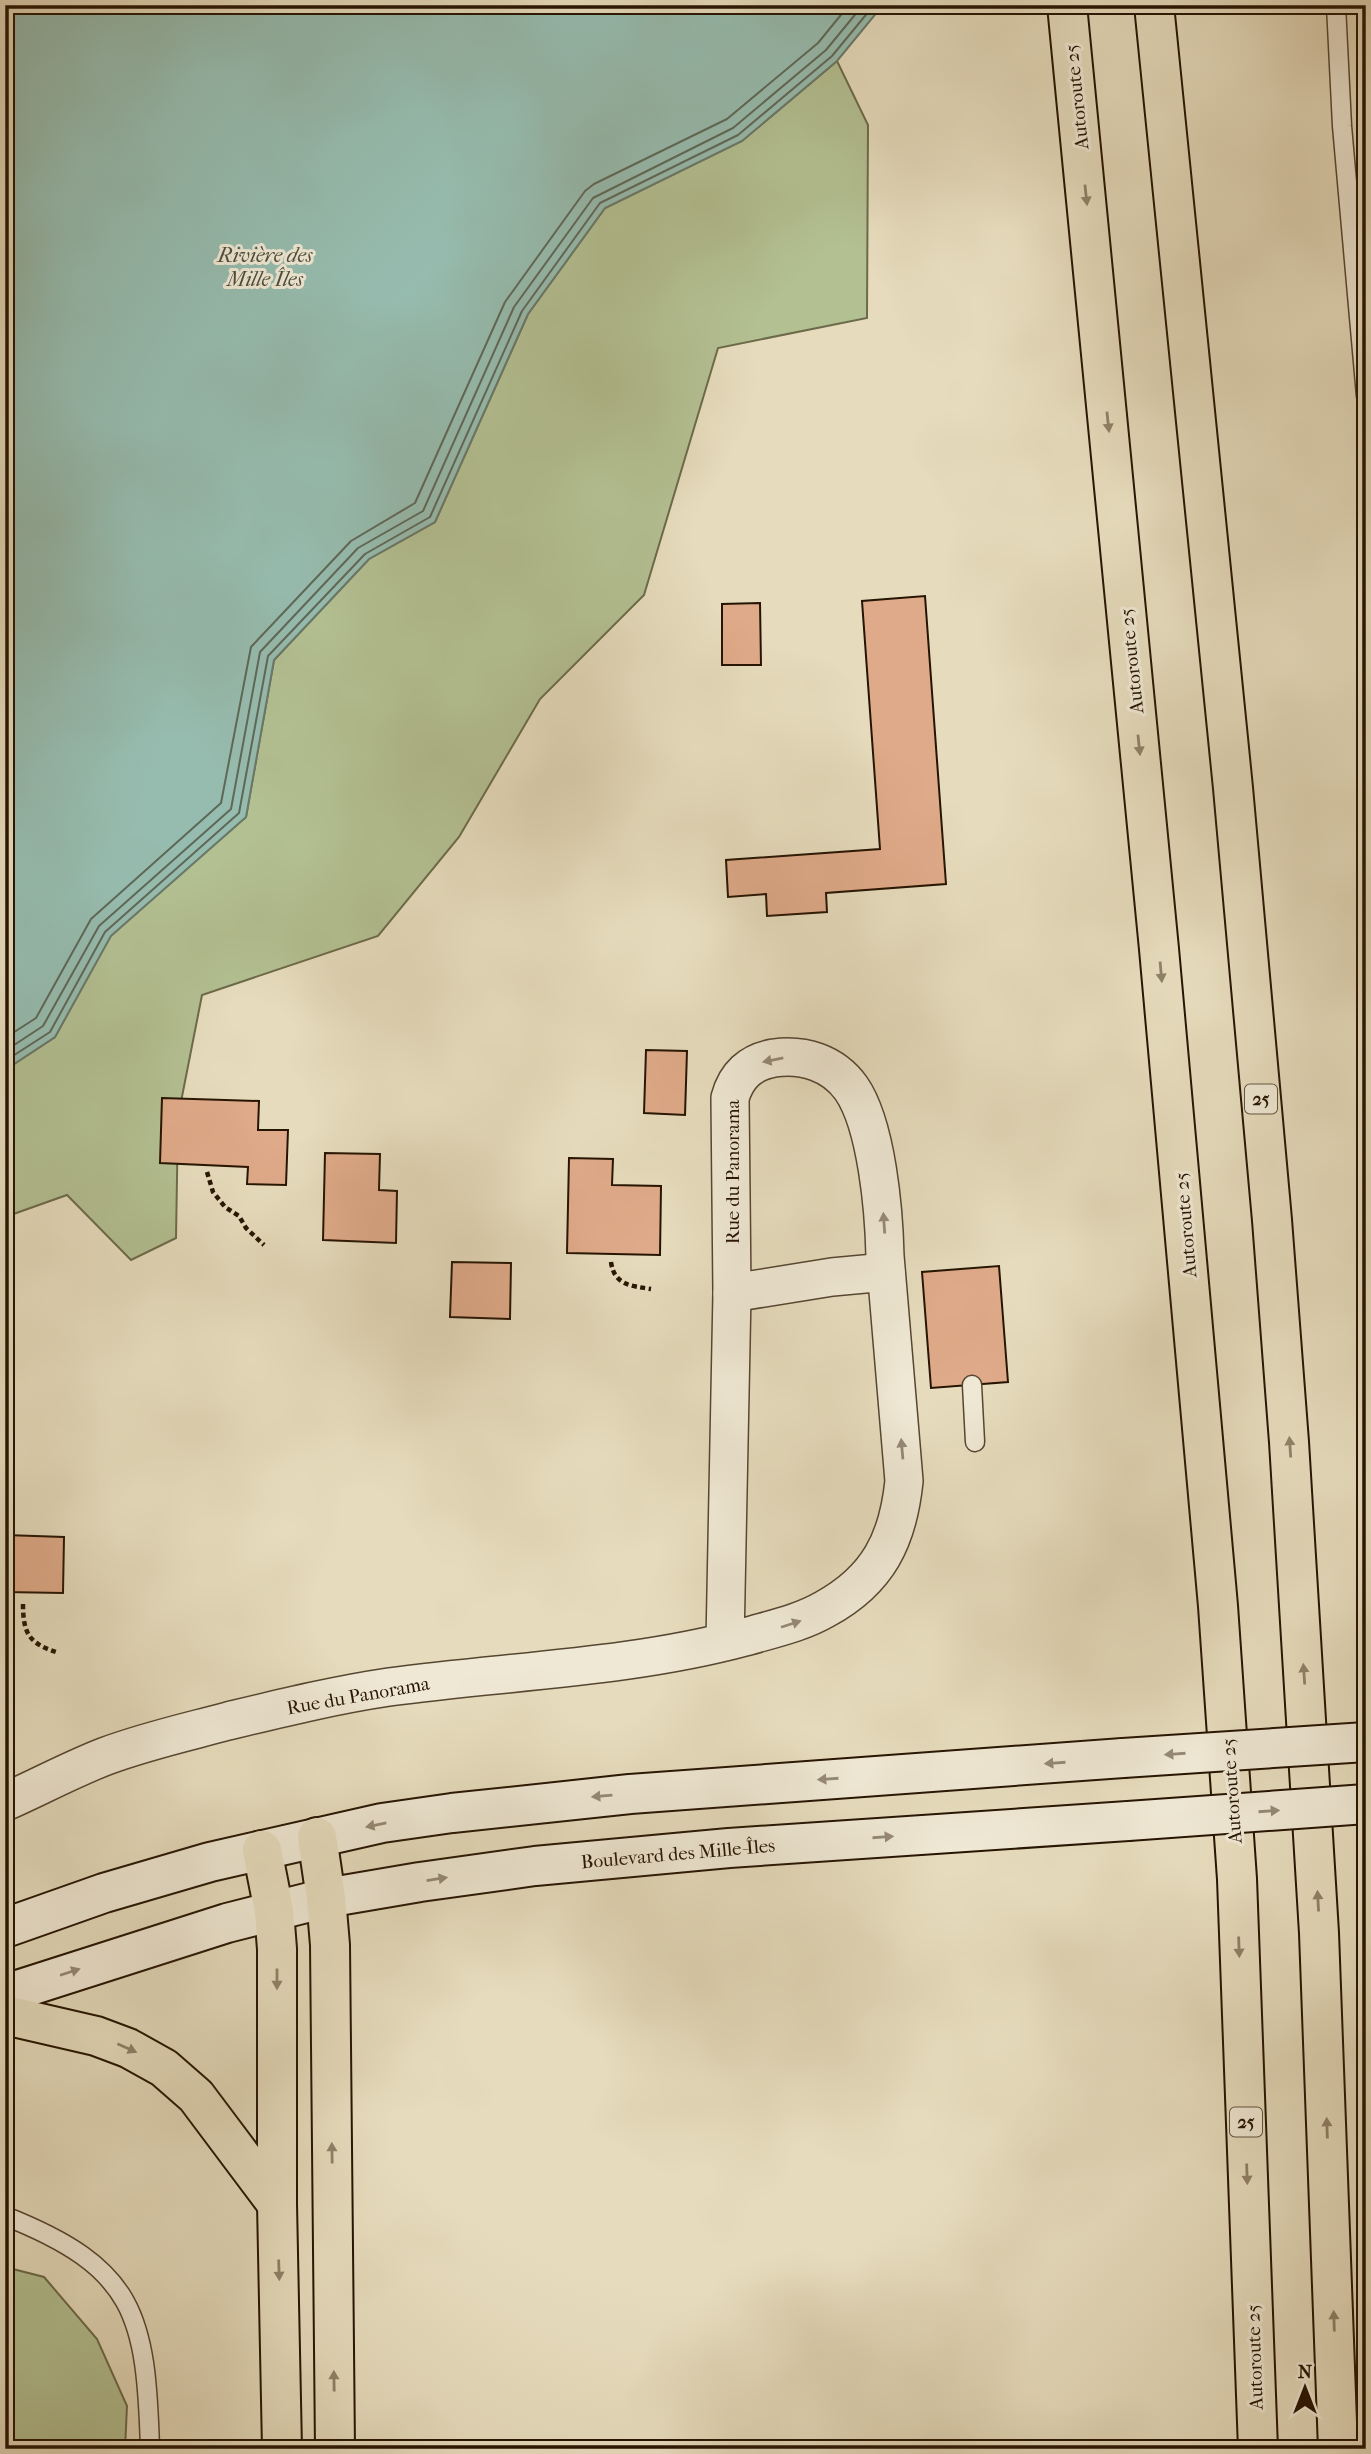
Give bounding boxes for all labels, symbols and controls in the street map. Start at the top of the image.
street label: Autoroute 25 [1061,43,1094,151]
one-way arrow [1081,184,1092,206]
water label: Rivière des Mille Îles [216,243,313,291]
one-way arrow [1103,411,1114,433]
street label: Autoroute 25 [1116,607,1149,715]
one-way arrow [1134,735,1145,757]
one-way arrow [1156,961,1167,983]
one-way arrow [762,1054,784,1065]
road number: 25 [1245,1084,1277,1114]
street label: Rue du Panorama [722,1099,744,1244]
street label: Autoroute 25 [1170,1171,1202,1279]
one-way arrow [878,1212,889,1234]
one-way arrow [1284,1436,1295,1458]
one-way arrow [896,1438,907,1460]
one-way arrow [781,1618,802,1628]
one-way arrow [1298,1663,1309,1685]
street label: Rue du Panorama [285,1673,432,1719]
street label: Autoroute 25 [1217,1738,1247,1845]
one-way arrow [1164,1749,1186,1760]
one-way arrow [1044,1758,1066,1769]
one-way arrow [817,1774,839,1785]
one-way arrow [590,1791,612,1802]
one-way arrow [1259,1805,1281,1816]
one-way arrow [365,1819,387,1830]
one-way arrow [872,1831,894,1842]
street label: Boulevard des Mille-Îles [580,1835,776,1873]
one-way arrow [426,1873,448,1884]
one-way arrow [1312,1890,1323,1912]
one-way arrow [1234,1936,1245,1958]
one-way arrow [59,1966,80,1977]
one-way arrow [271,1968,283,1990]
one-way arrow [116,2042,137,2053]
road number: 25 [1230,2108,1262,2136]
one-way arrow [1321,2117,1332,2139]
one-way arrow [327,2142,338,2164]
one-way arrow [1242,2164,1253,2186]
one-way arrow [273,2259,285,2281]
street label: Autoroute 25 [1242,2304,1268,2411]
one-way arrow [1328,2310,1339,2332]
north arrow [1270,2352,1340,2422]
text: N [1298,2361,1313,2383]
one-way arrow [329,2369,340,2391]

